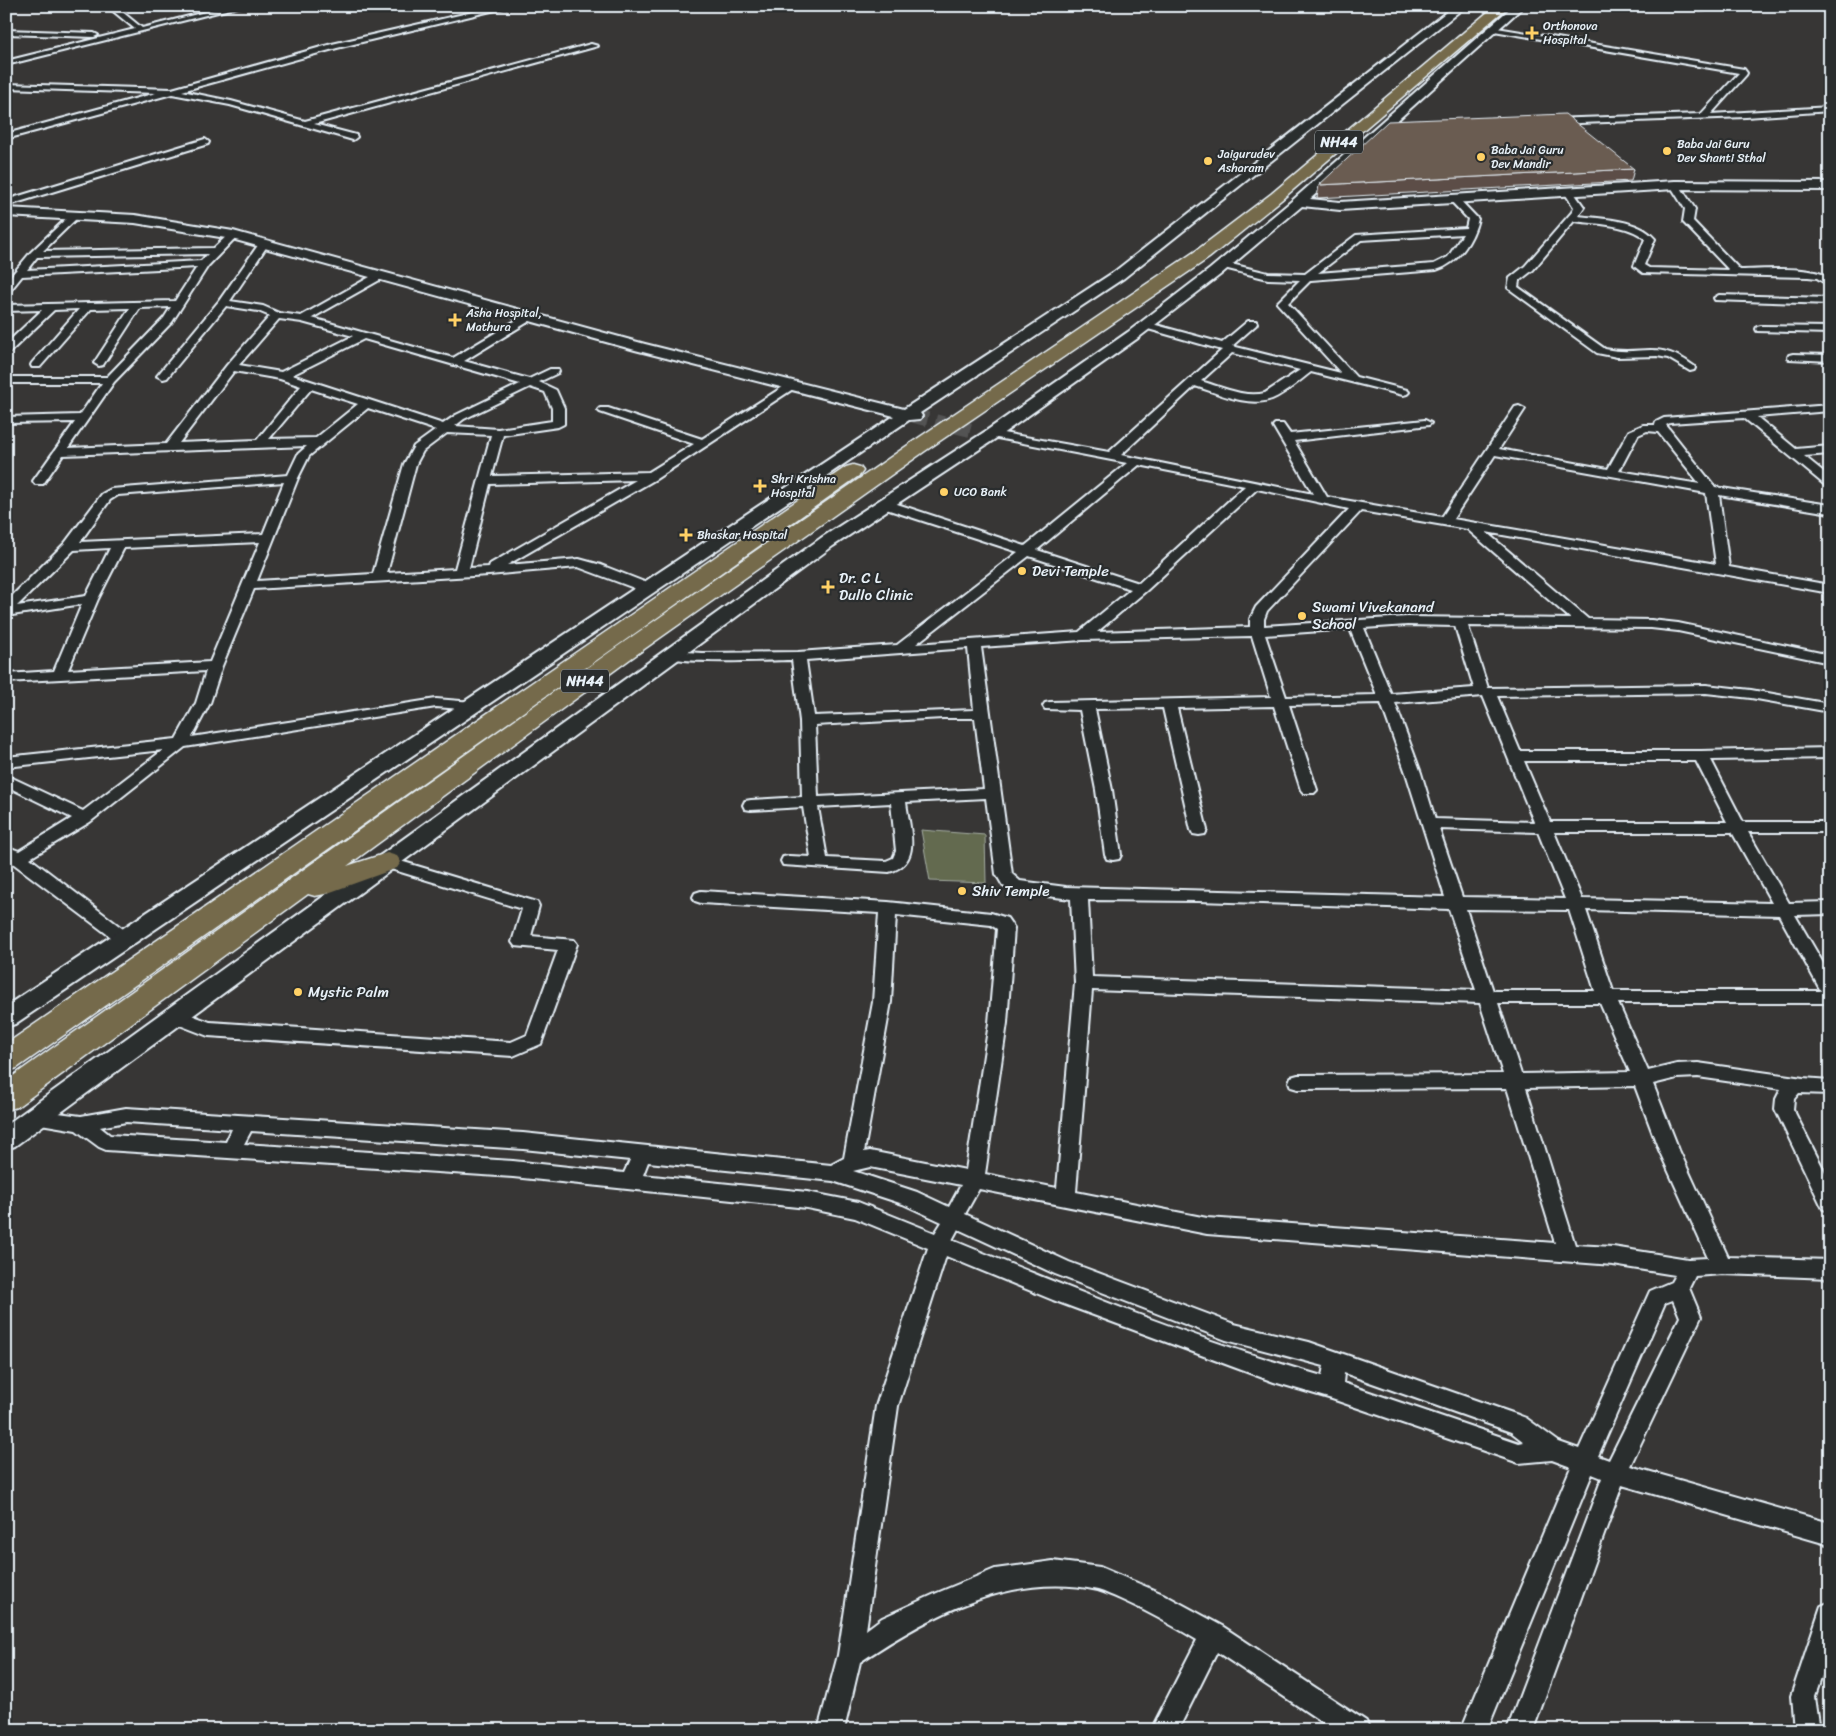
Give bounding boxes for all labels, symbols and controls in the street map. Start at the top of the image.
place label: Orthonova Hospital [1543,15,1598,51]
marker: Orthonova Hospital [1525,26,1539,40]
road number: NH44 [1315,130,1363,154]
place label: Baba Jai Guru Dev Shanti Sthal [1677,133,1766,169]
place label: Baba Jai Guru Dev Mandir [1491,139,1564,175]
place label: Jaigurudev Asharam [1217,143,1276,179]
marker: Baba Jai Guru Dev Shanti Sthal [1661,145,1673,157]
marker: Baba Jai Guru Dev Mandir [1475,151,1487,163]
marker: Jaigurudev Asharam [1202,155,1214,167]
place label: Asha Hospital, Mathura [465,302,542,338]
marker: Asha Hospital, Mathura [448,313,462,327]
place label: Shri Krishna Hospital [771,468,836,504]
marker: Shri Krishna Hospital [753,479,767,493]
place label: UCO Bank [954,481,1008,503]
marker: UCO Bank [938,486,950,498]
place label: Bhaskar Hospital [697,524,788,546]
marker: Bhaskar Hospital [679,528,693,542]
place label: Devi Temple [1032,558,1109,584]
place label: Dr. C L Dullo Clinic [839,565,914,608]
marker: Devi Temple [1016,565,1028,577]
marker: Dr. C L Dullo Clinic [821,580,835,594]
place label: Swami Vivekanand School [1312,594,1435,637]
marker: Swami Vivekanand School [1296,610,1308,622]
road number: NH44 [561,669,609,692]
place label: Shiv Temple [972,878,1050,904]
marker: Shiv Temple [956,885,968,897]
place label: Mystic Palm [308,979,389,1005]
marker: Mystic Palm [292,986,304,998]

